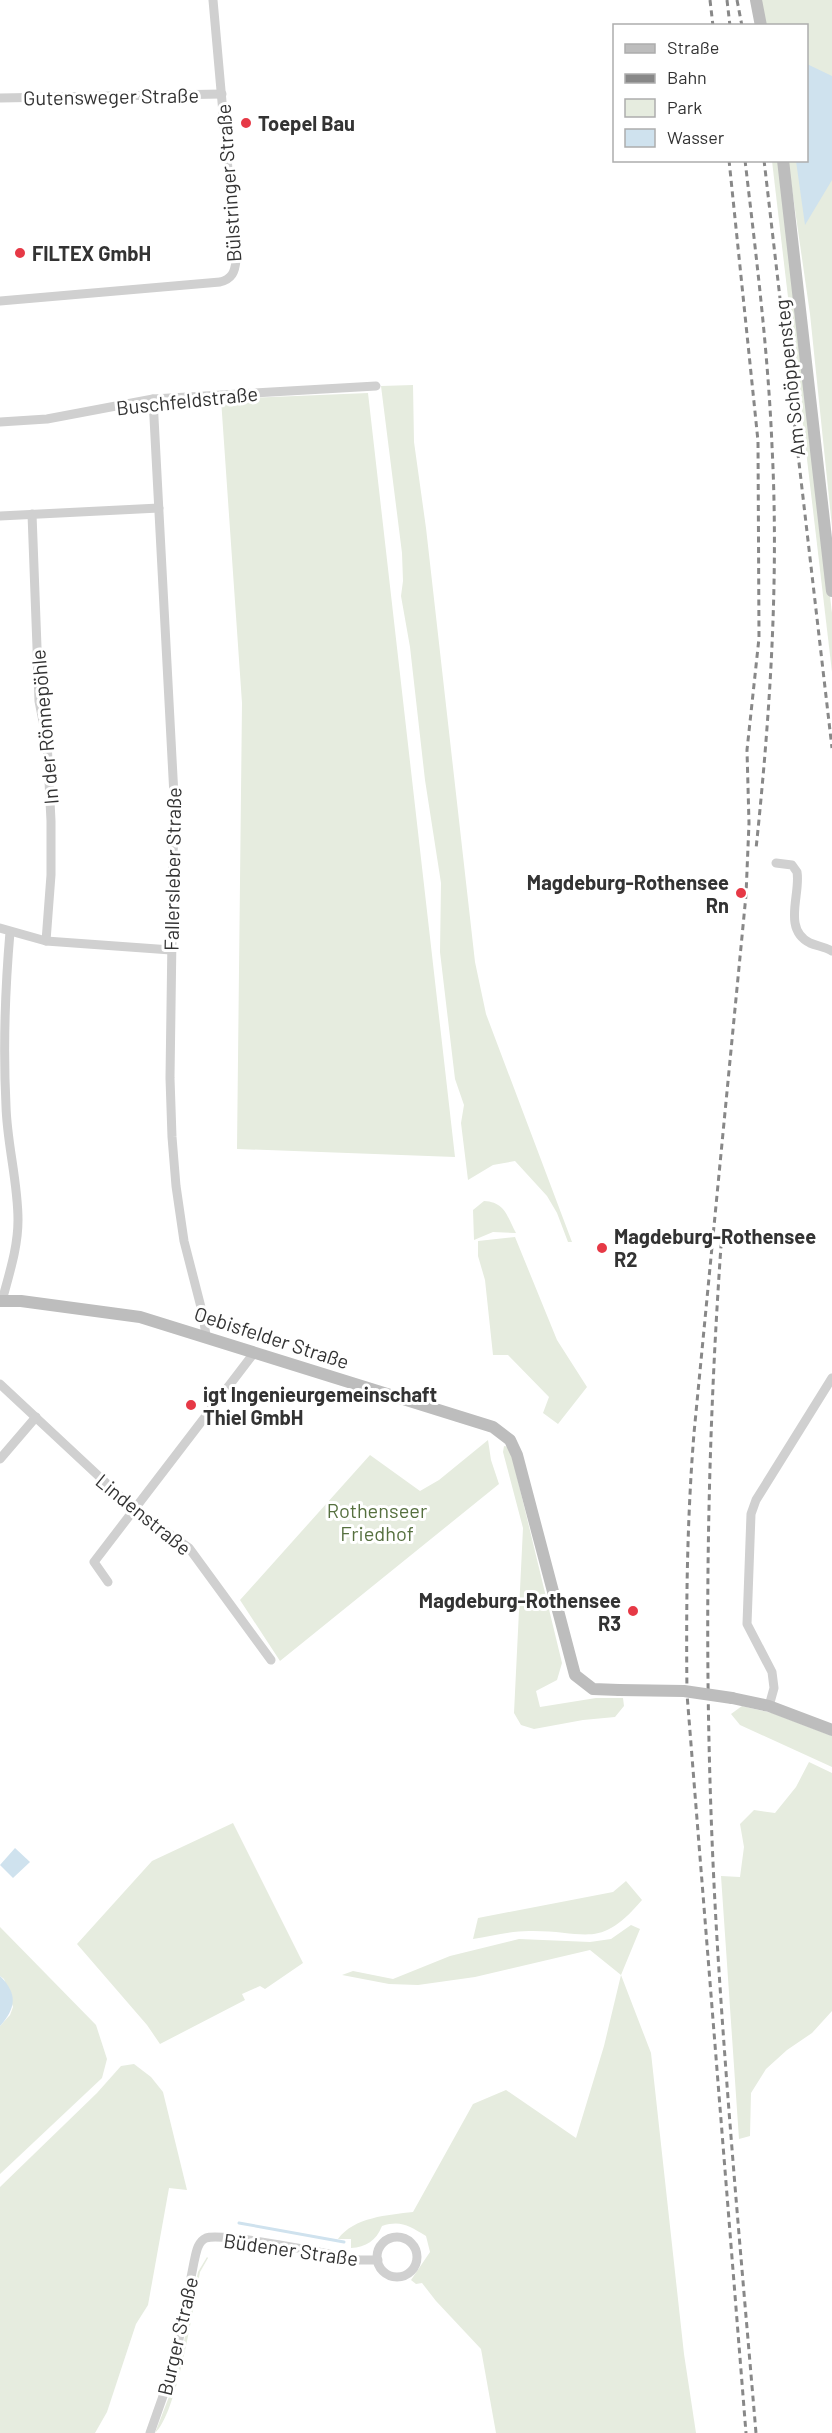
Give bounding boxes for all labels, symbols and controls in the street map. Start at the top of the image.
legend [613,24,808,162]
text: Straße [667,36,719,58]
text: Bahn [667,66,707,88]
street label: Gutensweger Straße [23,82,199,110]
text: Park [667,96,702,118]
street label: Bülstringer Straße [210,103,246,263]
place label: Toepel Bau [258,111,355,135]
marker: Toepel Bau [239,116,253,130]
text: Wasser [667,126,725,148]
place label: FILTEX GmbH [32,241,151,265]
marker: FILTEX GmbH [13,246,27,260]
street label: Am Schöppensteg [769,298,809,458]
street label: Buschfeldstraße [115,381,259,419]
street label: In der Rönnepöhle [25,649,63,805]
street label: Fallersleber Straße [159,787,185,951]
place label: Magdeburg-Rothensee Rn [527,870,729,917]
marker: Magdeburg-Rothensee Rn [734,886,748,900]
place label: Magdeburg-Rothensee R2 [614,1224,816,1271]
marker: Magdeburg-Rothensee R2 [595,1241,609,1255]
street label: Oebisfelder Straße [192,1301,352,1373]
place label: igt Ingenieurgemeinschaft Thiel GmbH [203,1382,437,1429]
marker: igt Ingenieurgemeinschaft Thiel GmbH [184,1398,198,1412]
street label: Lindenstraße [92,1468,196,1560]
park label: Rothenseer Friedhof [327,1498,427,1545]
place label: Magdeburg-Rothensee R3 [419,1588,621,1635]
marker: Magdeburg-Rothensee R3 [626,1604,640,1618]
street label: Büdener Straße [222,2228,360,2270]
street label: Burger Straße [152,2274,202,2398]

